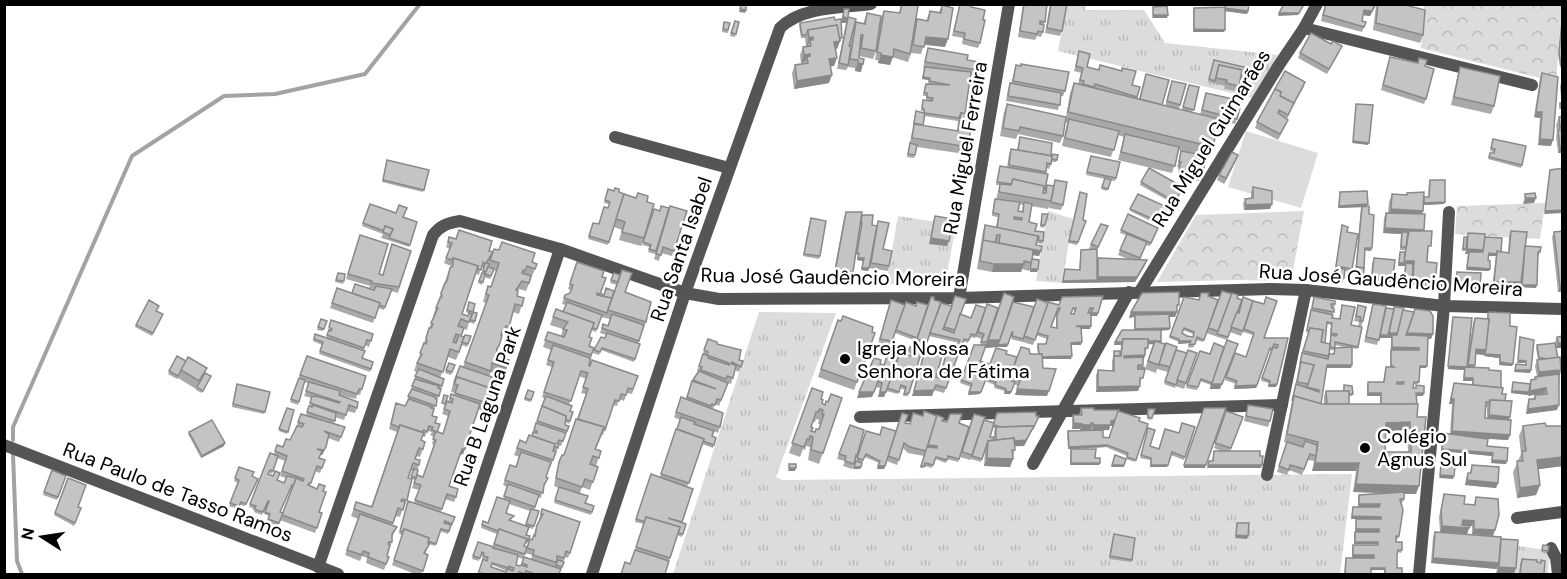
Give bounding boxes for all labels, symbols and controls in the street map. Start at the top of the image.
street label: Rua Miguel Guimarães [1146,44,1276,232]
street label: Rua Miguel Ferreira [937,59,993,237]
street label: Rua Santa Isabel [644,173,718,325]
street label: Rua José Gaudêncio Moreira [1258,258,1524,302]
street label: Rua José Gaudêncio Moreira [700,262,966,292]
street label: Rua B Laguna Park [447,322,527,490]
place label: Igreja Nossa Senhora de Fátima [857,335,1030,384]
marker: Igreja Nossa Senhora de Fátima [838,352,852,366]
place label: Colégio Agnus Sul [1377,423,1467,472]
street label: Rua Paulo de Tasso Ramos [59,436,297,548]
marker: Colégio Agnus Sul [1358,441,1372,455]
north arrow [12,507,72,567]
text: N [16,526,39,542]

